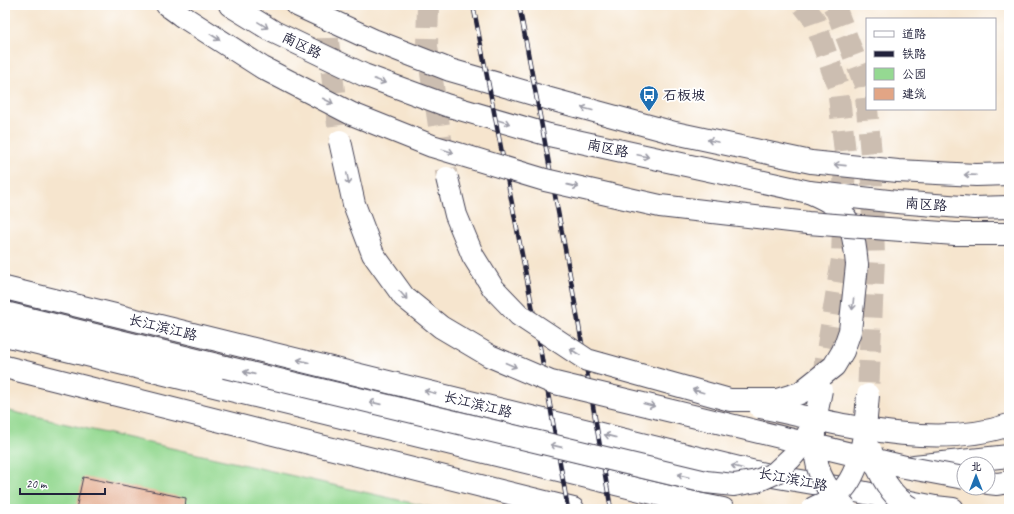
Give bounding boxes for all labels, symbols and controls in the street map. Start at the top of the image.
legend [866,18,996,110]
one-way arrow [257,22,269,30]
text: 道路 [902,26,926,42]
street label: 南区路 [279,29,324,62]
one-way arrow [209,34,221,42]
text: 铁路 [902,46,926,62]
text: 公园 [902,66,926,82]
one-way arrow [374,78,387,85]
bus stop icon: 石板坡 [638,84,660,112]
text: 建筑 [902,86,926,102]
place label: 石板坡 [663,87,705,104]
one-way arrow [322,98,334,106]
one-way arrow [581,105,594,112]
one-way arrow [497,119,510,126]
street label: 南区路 [586,136,630,161]
one-way arrow [707,137,720,145]
one-way arrow [441,148,454,155]
one-way arrow [637,152,650,160]
one-way arrow [834,161,847,169]
one-way arrow [964,171,977,178]
one-way arrow [345,172,353,185]
one-way arrow [566,182,579,190]
street label: 南区路 [904,195,948,214]
one-way arrow [398,290,408,300]
one-way arrow [849,297,857,310]
street label: 长江滨江路 [127,311,199,344]
one-way arrow [569,348,580,357]
one-way arrow [297,357,310,365]
one-way arrow [505,362,517,369]
one-way arrow [243,368,256,376]
one-way arrow [692,387,705,395]
one-way arrow [423,388,436,395]
street label: 长江滨江路 [442,388,514,421]
one-way arrow [369,399,382,406]
one-way arrow [642,402,655,410]
one-way arrow [604,432,617,440]
one-way arrow [550,442,563,450]
north arrow [956,456,996,496]
text: 北 [971,459,982,473]
one-way arrow [730,463,743,470]
street label: 长江滨江路 [757,464,829,495]
scale bar [20,470,105,496]
one-way arrow [677,472,690,480]
text: 20 m [26,476,48,492]

